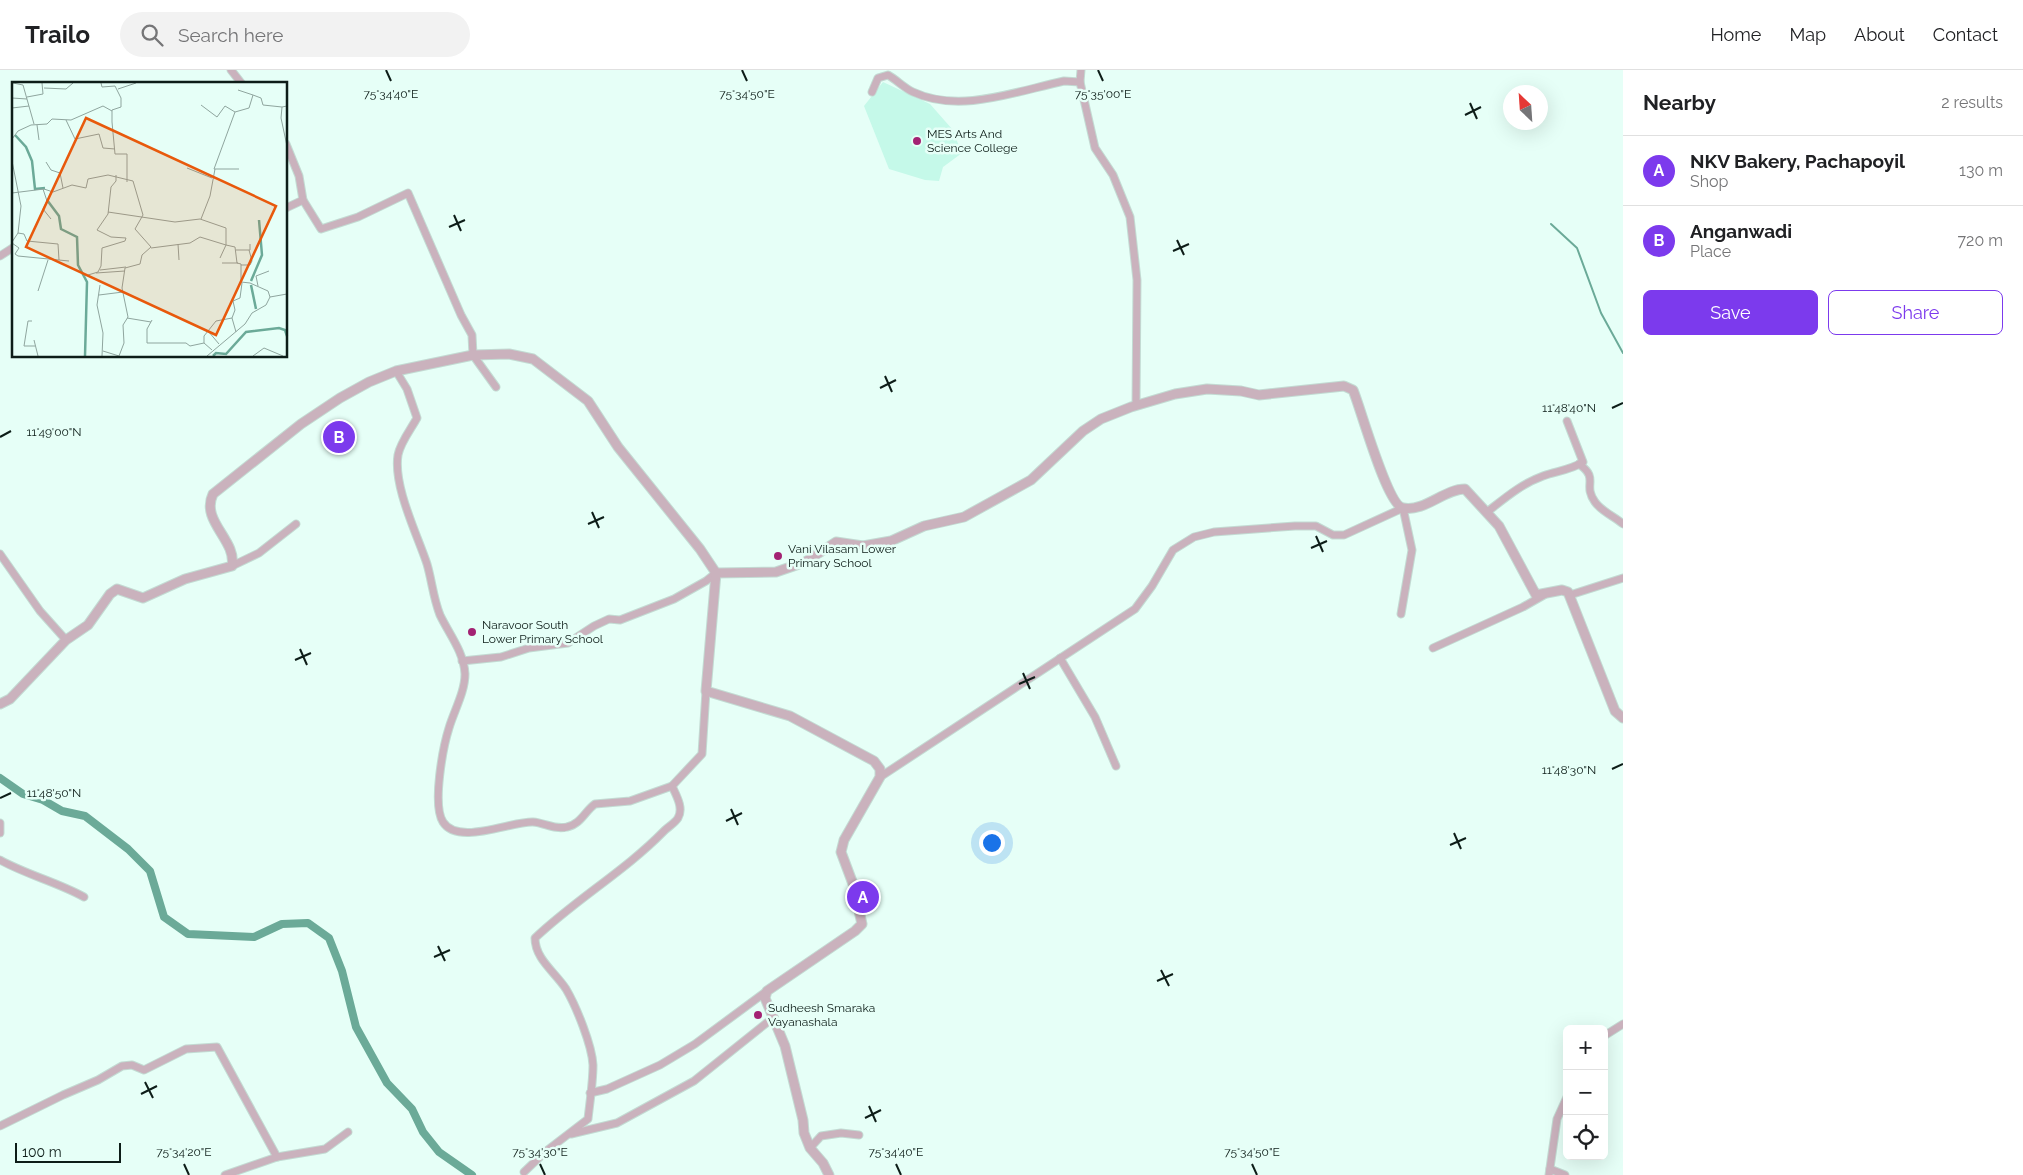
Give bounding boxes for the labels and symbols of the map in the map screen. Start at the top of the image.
inset map [12,82,288,358]
north arrow [1503,85,1548,130]
text: 75°34'40"E [364,87,418,101]
text: 75°34'50"E [719,87,775,101]
text: 75°35'00"E [1075,87,1131,101]
place label: MES Arts And Science College [927,127,1018,155]
marker: MES Arts And Science College [911,135,923,147]
text: 11°48'40"N [1542,401,1596,415]
pin: B [323,418,355,456]
text: 11°49'00"N [26,425,82,439]
place label: Vani Vilasam Lower Primary School [788,542,897,570]
marker: Vani Vilasam Lower Primary School [772,550,784,562]
place label: Naravoor South Lower Primary School [482,618,604,646]
marker: Naravoor South Lower Primary School [466,626,478,638]
text: 11°48'30"N [1542,763,1596,777]
text: 11°48'50"N [27,786,81,800]
your location [979,830,1005,856]
pin: A [847,878,879,916]
place label: Sudheesh Smaraka Vayanashala [768,1001,875,1029]
marker: Sudheesh Smaraka Vayanashala [752,1009,764,1021]
scale bar [15,1140,121,1163]
text: 75°34'20"E [156,1145,212,1159]
text: 75°34'30"E [512,1145,568,1159]
text: 75°34'40"E [869,1145,923,1159]
text: 75°34'50"E [1224,1145,1280,1159]

